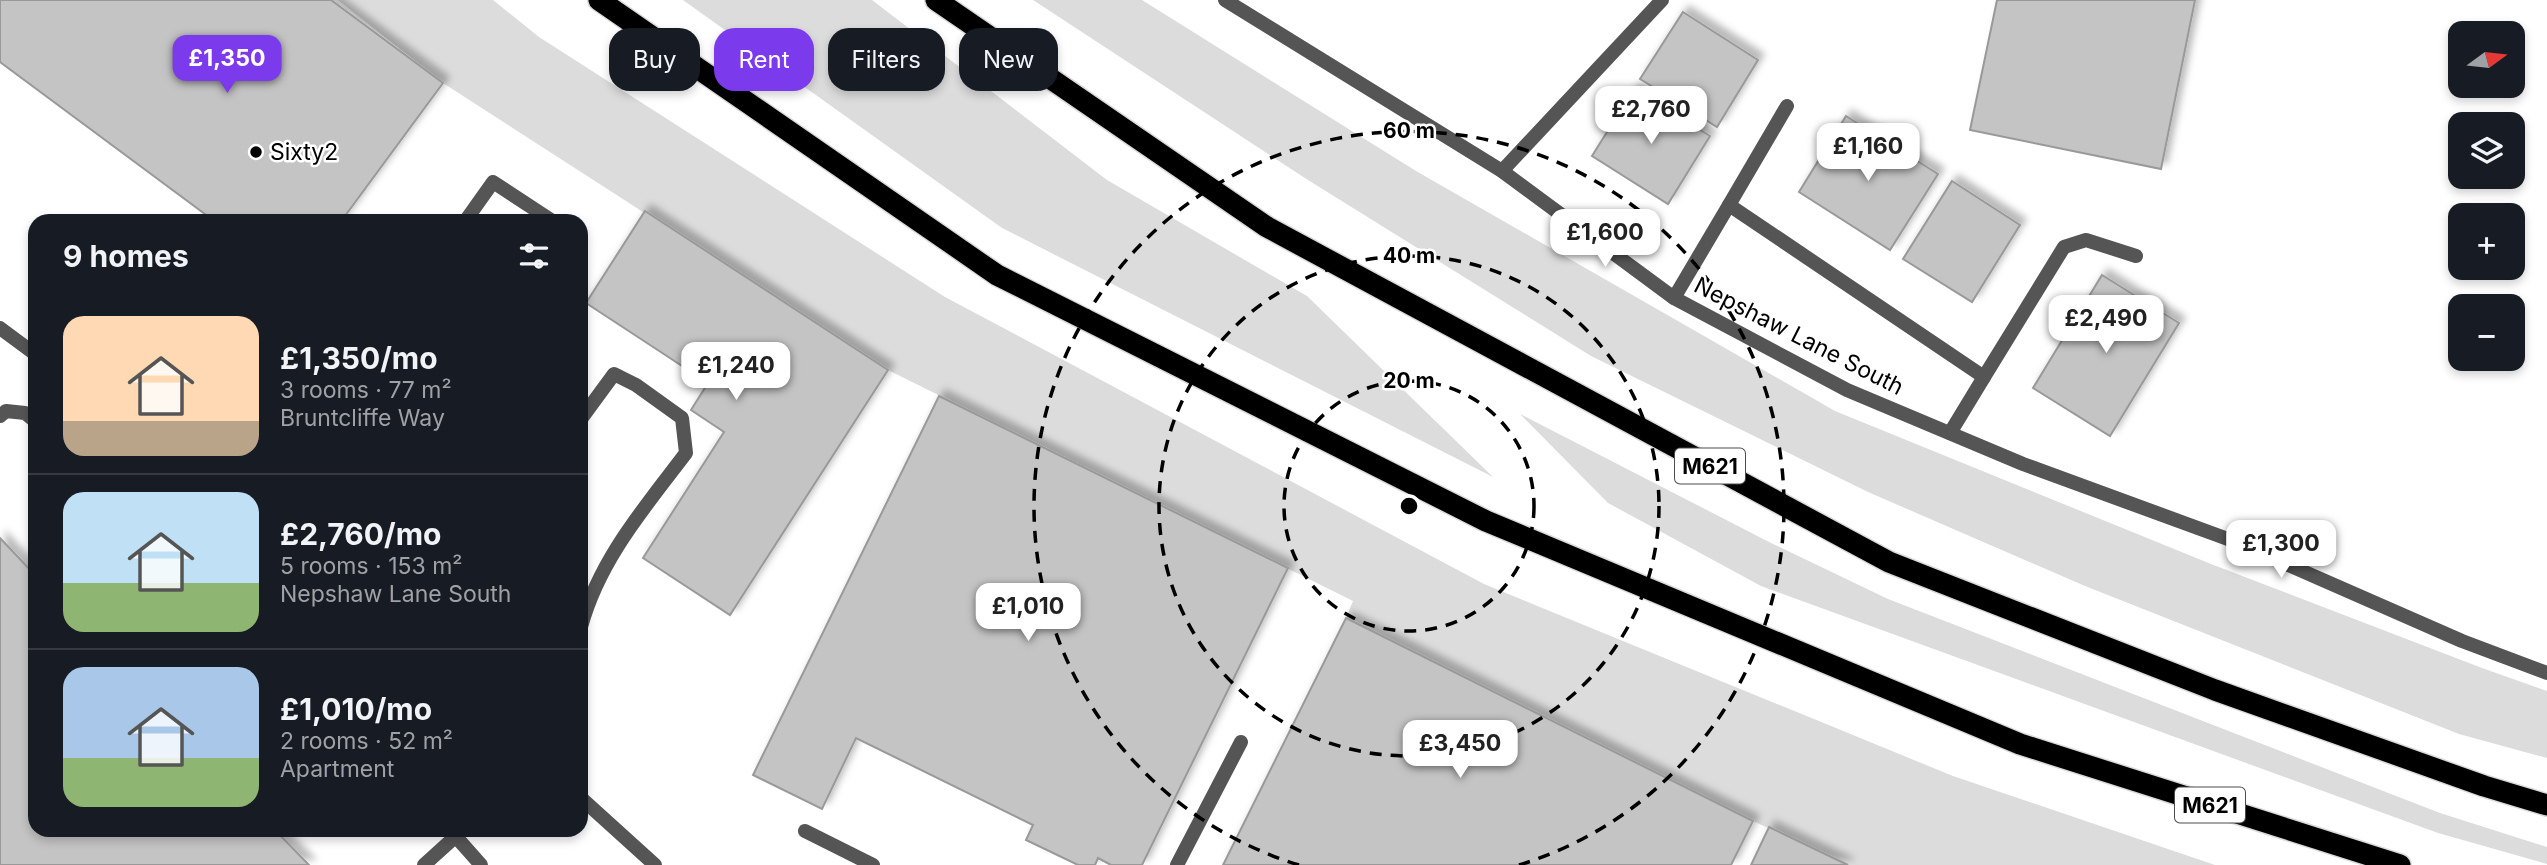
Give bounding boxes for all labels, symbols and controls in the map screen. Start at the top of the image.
north arrow [2448,21,2525,98]
map controls [2448,21,2525,371]
chip: Buy [609,28,700,91]
chip: Rent [714,28,814,91]
chip: Filters [828,28,945,91]
chip: New [959,28,1058,91]
pin: £1,350 [170,36,284,95]
text: £1,350 [189,44,265,72]
pin: £2,760 [1594,86,1708,146]
text: £2,760 [1611,95,1691,123]
button: layers [2448,112,2525,189]
text: 60 m [1383,118,1435,143]
pin: £1,160 [1811,124,1925,183]
text: £1,160 [1833,132,1903,160]
place label: Sixty2 [270,138,338,166]
marker: Sixty2 [248,144,264,160]
button: + [2448,203,2525,280]
pin: £1,600 [1548,210,1662,269]
text: £1,600 [1566,218,1644,246]
icon: filters [515,237,553,275]
text: 9 homes [63,238,189,274]
text: 40 m [1383,243,1435,268]
street label: Nepshaw Lane South [1690,271,1908,401]
button: − [2448,294,2525,371]
pin: £2,490 [2049,296,2163,355]
text: £2,490 [2065,304,2147,332]
text: £1,350/mo [280,340,438,376]
pin: £1,240 [679,342,793,402]
icon: home [119,344,203,428]
text: £1,240 [697,351,775,379]
text: 20 m [1383,368,1435,393]
text: 3 rooms · 77 m² [280,376,452,404]
text: Bruntcliffe Way [280,404,445,432]
road number: M621 [1675,448,1745,484]
centre of rings [1397,494,1421,518]
text: £2,760/mo [280,516,441,552]
icon: home [119,520,203,604]
pin: £1,300 [2224,520,2338,580]
text: £1,300 [2242,529,2320,557]
text: 5 rooms · 153 m² [280,552,462,580]
text: Nepshaw Lane South [280,580,511,608]
pin: £1,010 [971,584,1085,643]
text: £1,010 [992,592,1064,620]
text: £1,010/mo [280,691,432,727]
icon: home [119,695,203,779]
pin: £3,450 [1403,720,1517,780]
text: 2 rooms · 52 m² [280,727,453,755]
text: £3,450 [1419,729,1501,757]
text: Apartment [280,755,394,783]
road number: M621 [2175,788,2245,822]

